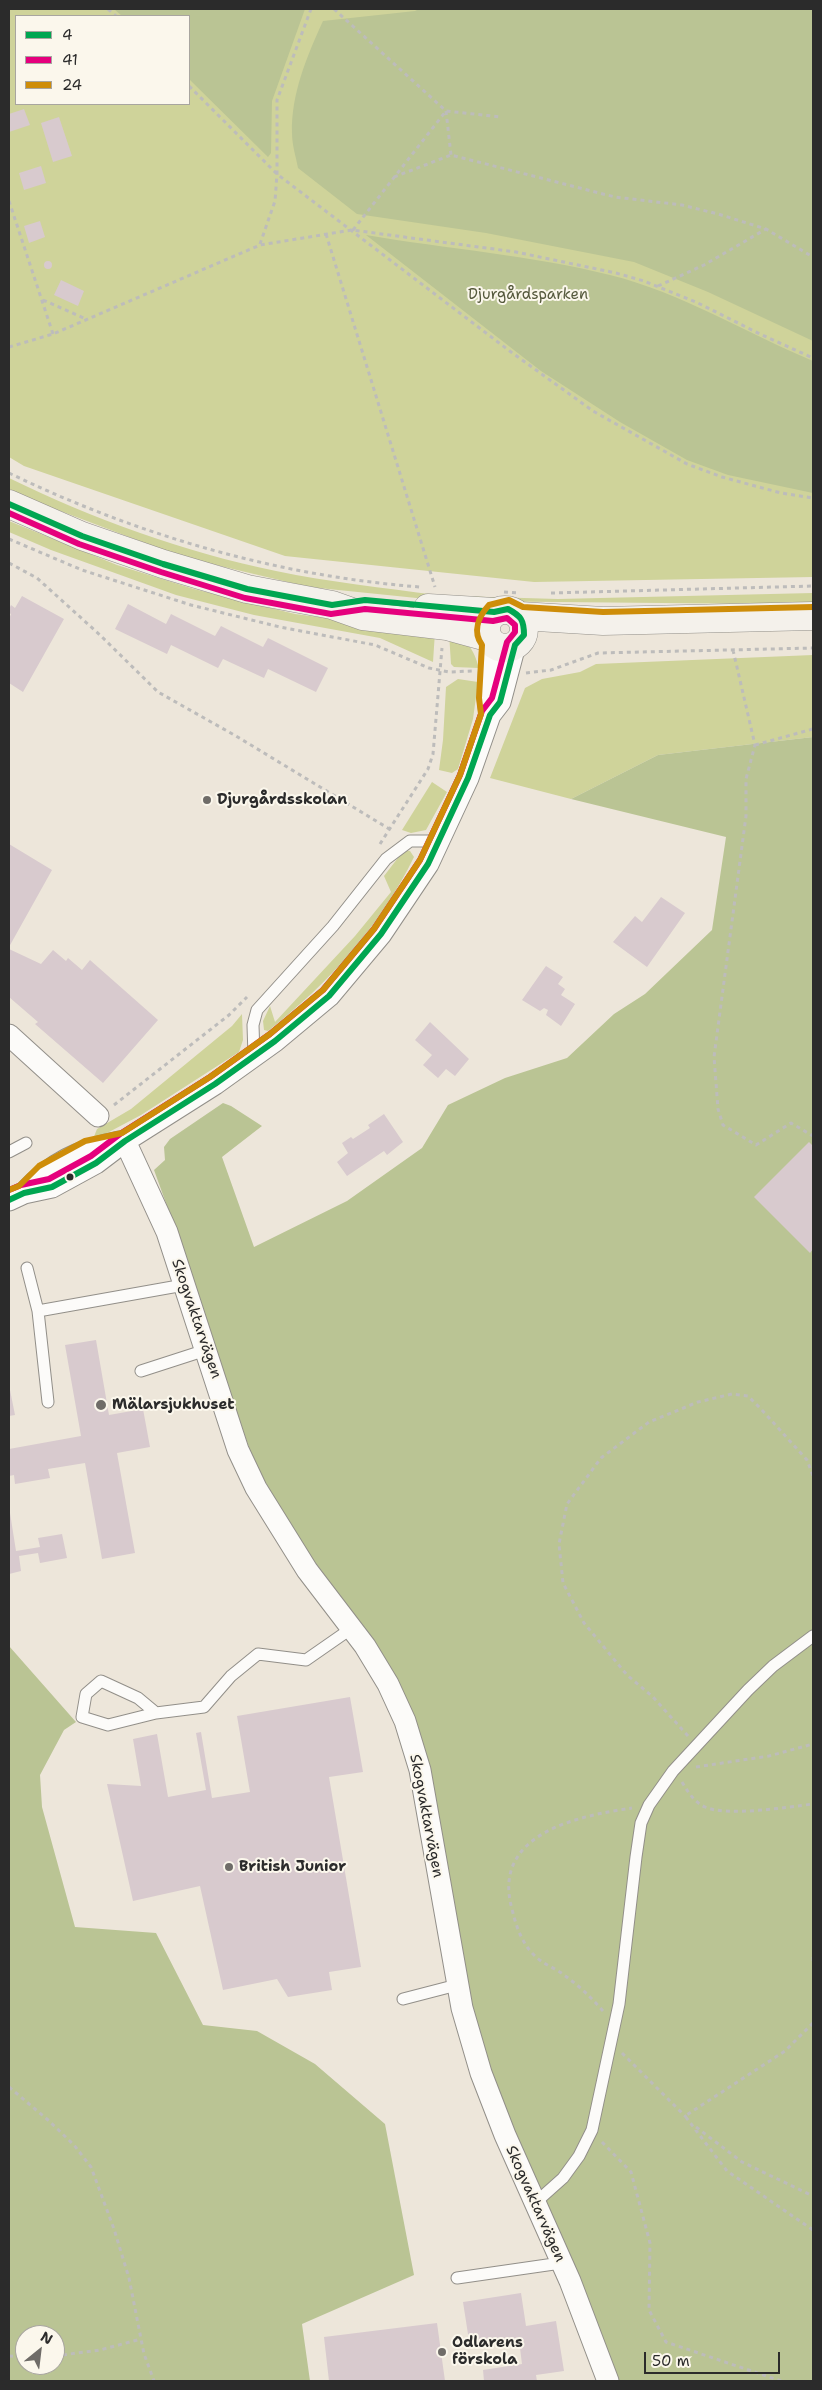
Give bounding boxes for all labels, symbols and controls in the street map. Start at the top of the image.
legend [15,15,190,105]
text: 4 [62,25,73,45]
text: 41 [62,50,78,70]
text: 24 [62,75,82,95]
park label: Djurgårdsparken [468,286,588,304]
place label: Djurgårdsskolan [217,791,347,809]
marker: Djurgårdsskolan [201,794,213,806]
unlabelled marker [65,1172,75,1182]
street label: Skogvaktarvägen [167,1257,225,1381]
place label: Mälarsjukhuset [112,1396,235,1414]
marker: Mälarsjukhuset [94,1398,108,1412]
street label: Skogvaktarvägen [405,1753,447,1879]
place label: British Junior [239,1858,346,1876]
marker: British Junior [223,1861,235,1873]
street label: Skogvaktarvägen [501,2143,569,2265]
north arrow [15,2325,65,2375]
text: N [38,2327,56,2348]
place label: Odlarens förskola [452,2334,523,2369]
scale bar [647,2342,783,2374]
marker: Odlarens förskola [436,2346,448,2358]
text: 50 m [652,2351,690,2371]

